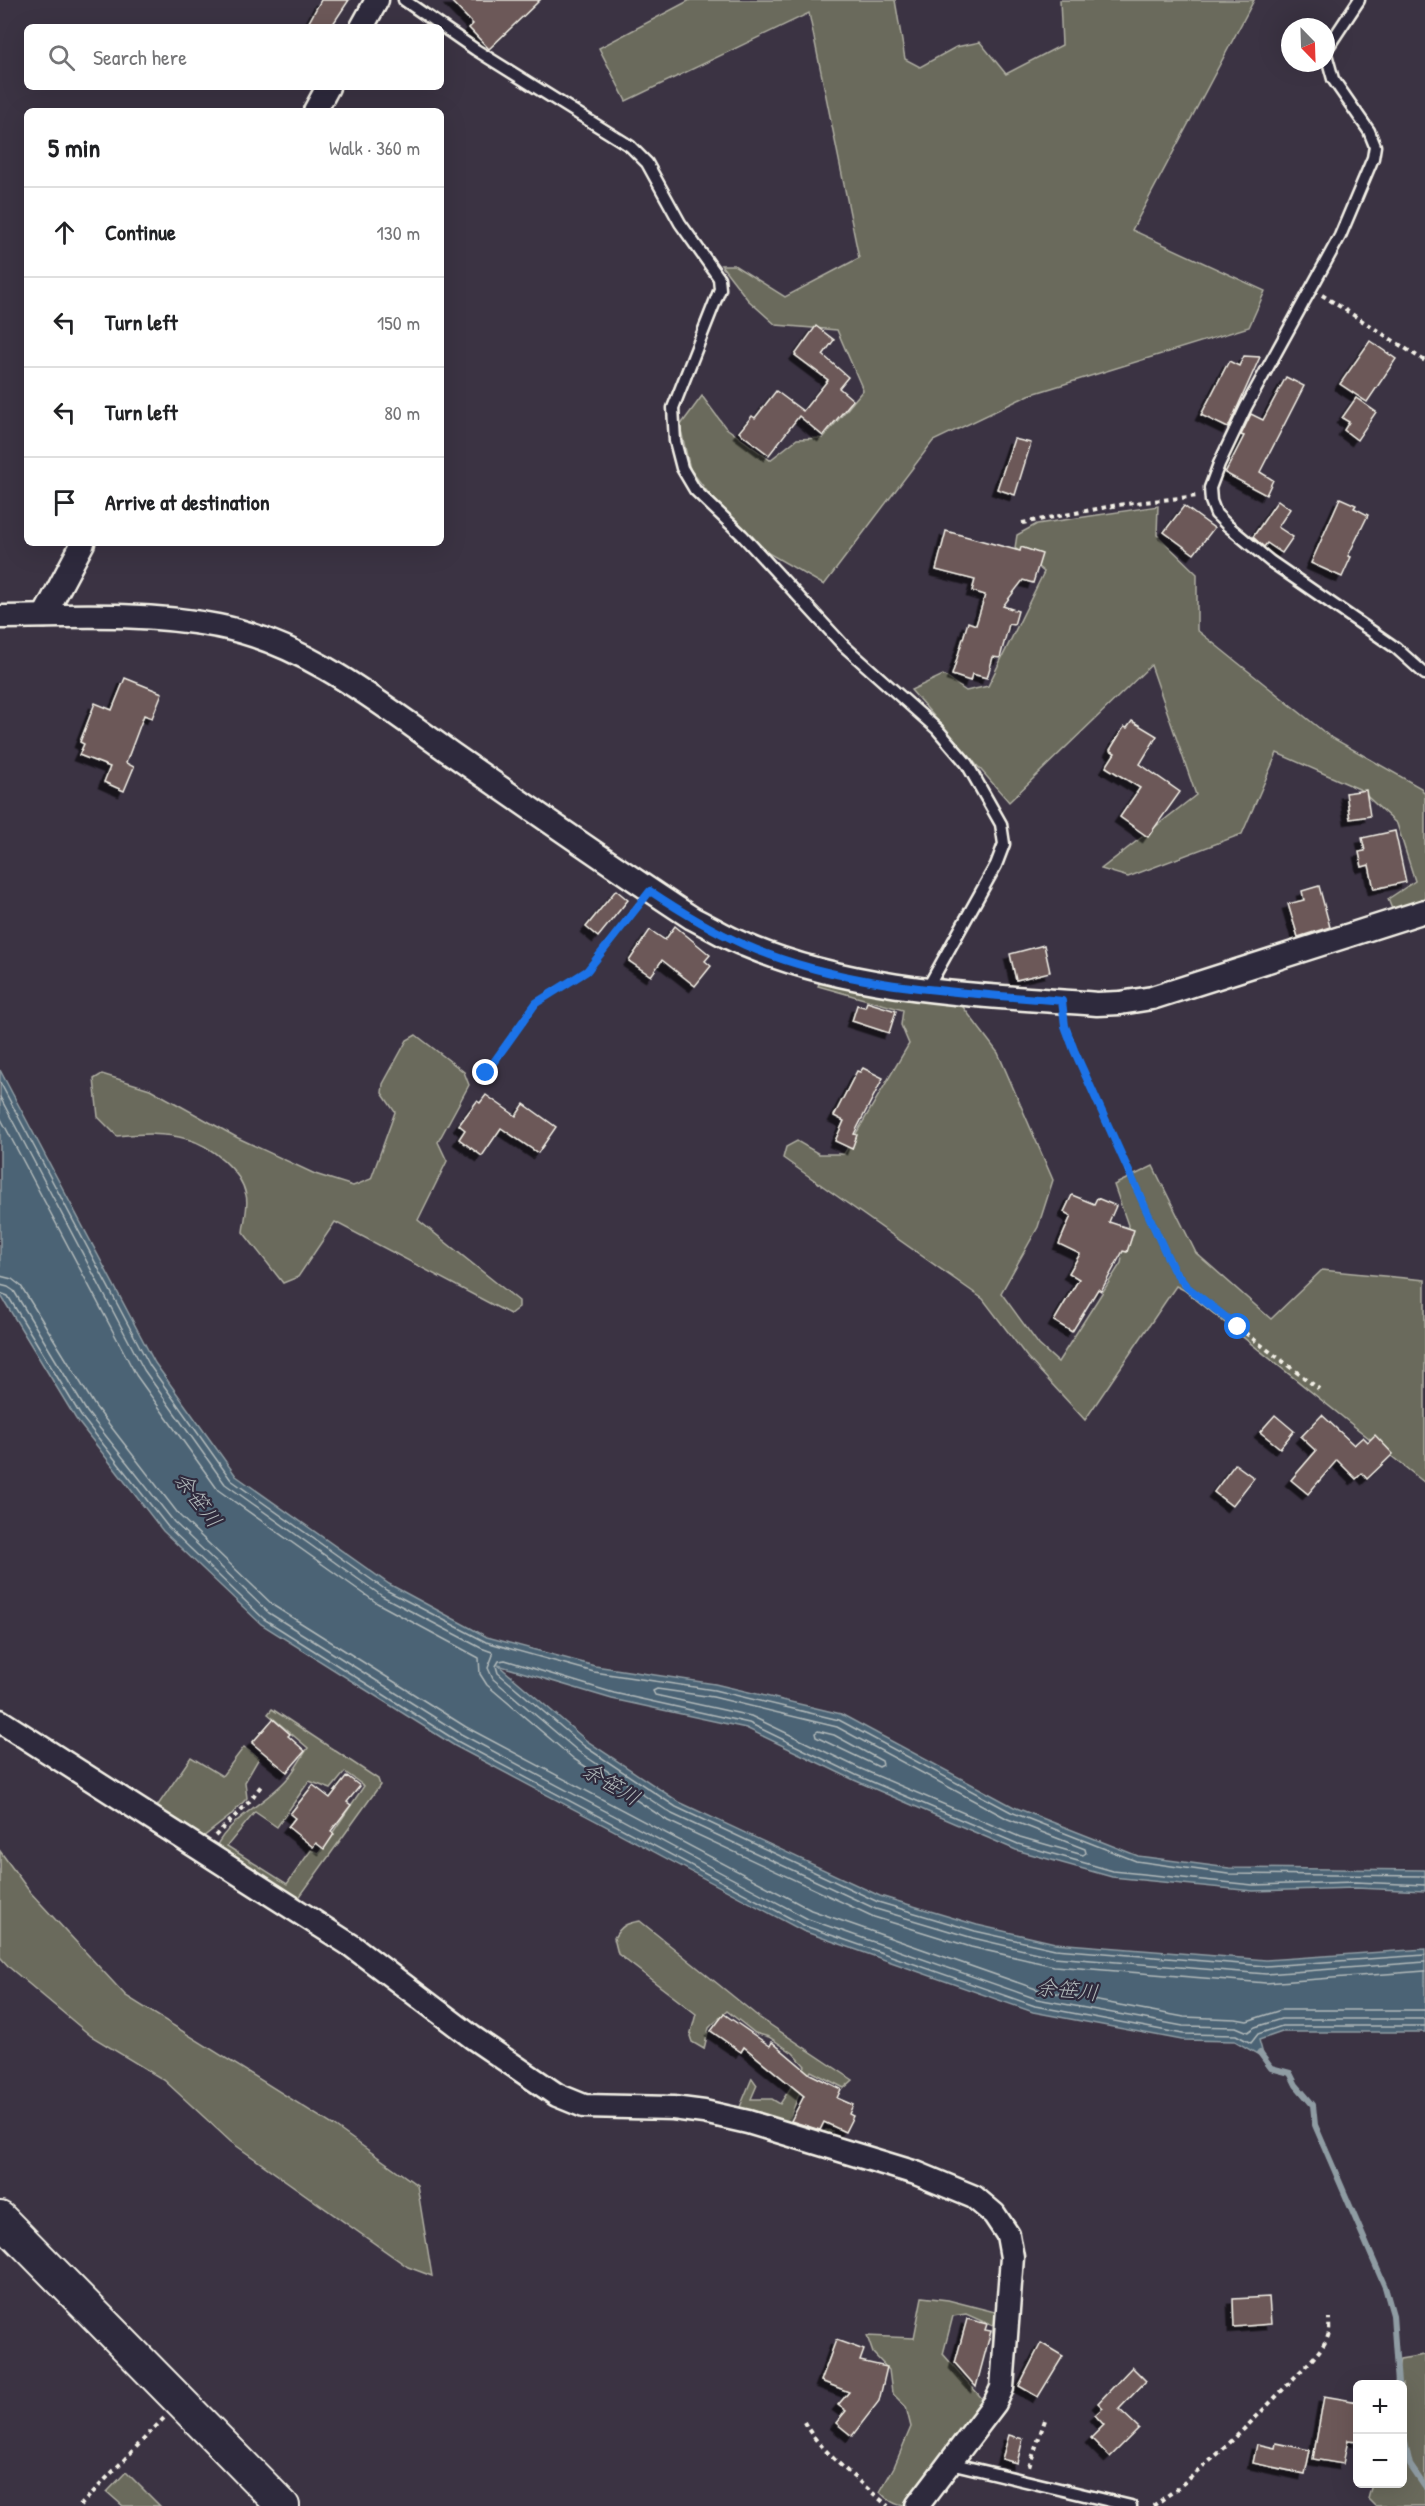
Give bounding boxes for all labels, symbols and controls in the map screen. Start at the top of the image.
north arrow [1281,18,1335,72]
search box [24,24,444,90]
icon: search [45,41,78,74]
text: Search here [93,42,187,72]
text: 5 min [48,130,100,165]
text: Walk · 360 m [329,134,420,161]
icon: ahead [48,216,81,249]
text: Continue [105,217,176,247]
text: 130 m [377,219,420,246]
icon: left [48,306,81,339]
text: Turn left [105,307,178,337]
text: 150 m [377,309,420,336]
icon: left [48,396,81,429]
text: Turn left [105,397,178,427]
text: 80 m [384,399,420,426]
icon: arrive [48,486,81,519]
text: Arrive at destination [105,487,270,517]
route end [472,1059,498,1085]
route start [1224,1313,1250,1339]
water label: 余笹川 [168,1466,229,1534]
water label: 余笹川 [577,1755,646,1812]
water label: 余笹川 [1034,1972,1100,2007]
map controls [1353,2380,1407,2488]
button: + [1353,2380,1407,2434]
button: − [1353,2434,1407,2488]

